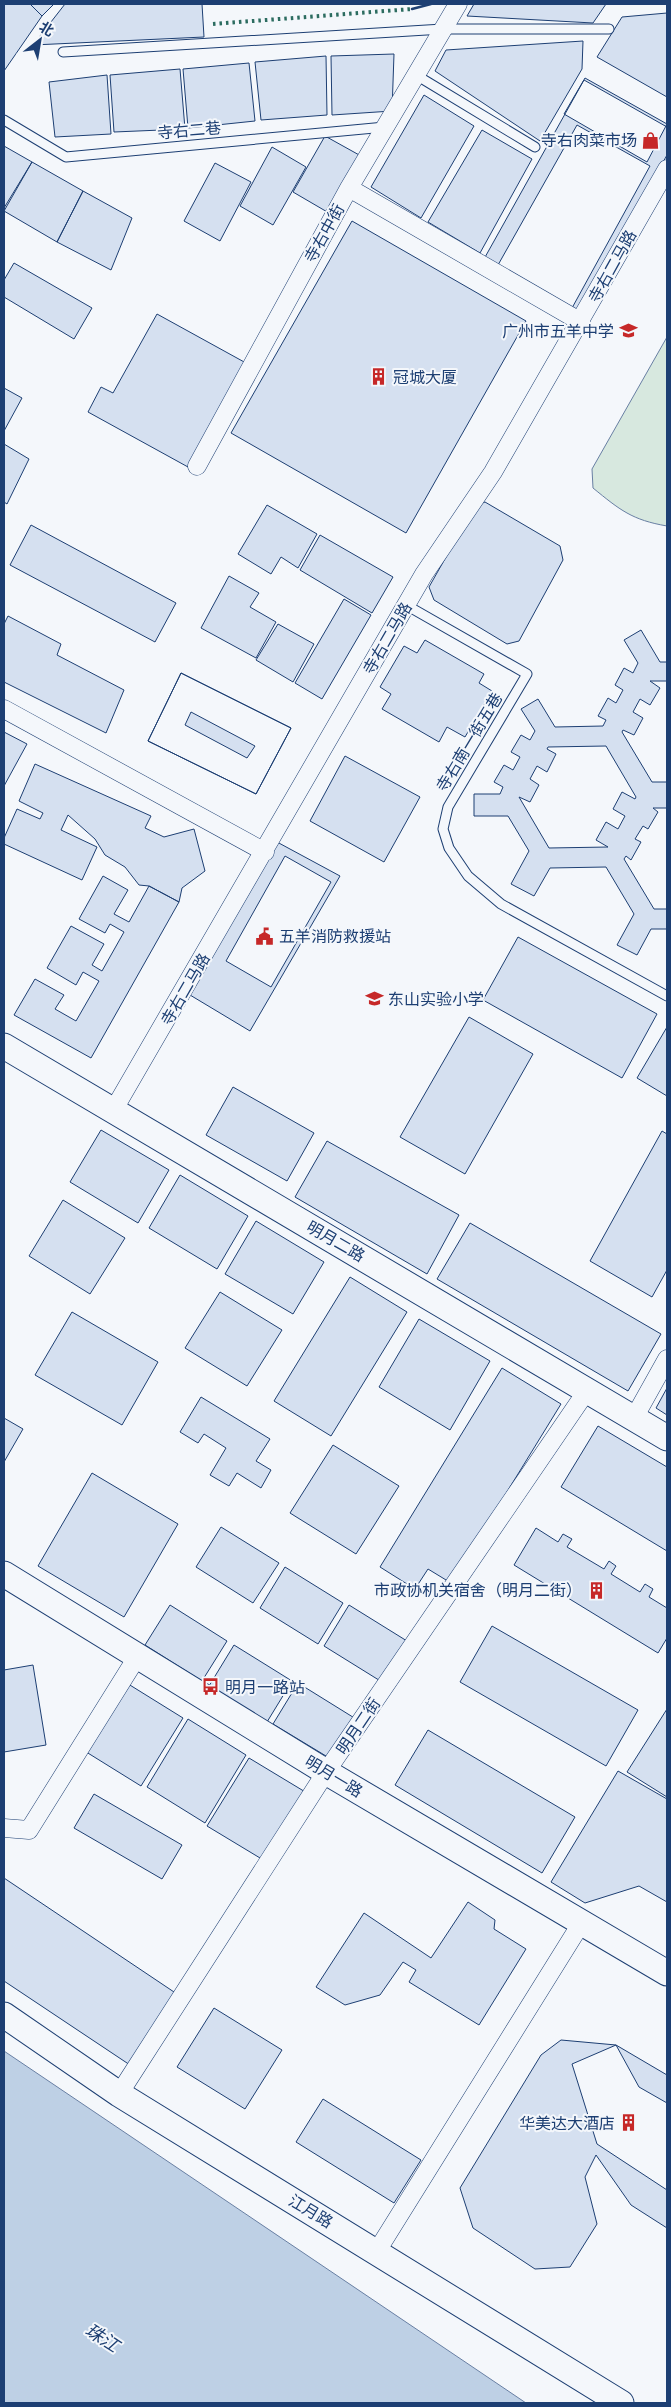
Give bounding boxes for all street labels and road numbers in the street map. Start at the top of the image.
street label: 寺右二巷 [156,118,222,143]
street label: 寺右中街 [301,201,348,266]
street label: 寺右二马路 [585,227,640,306]
street label: 寺右二马路 [359,599,416,678]
street label: 寺右南一街五巷 [432,689,506,795]
street label: 寺右二马路 [157,950,214,1029]
street label: 明月二路 [303,1217,368,1266]
street label: 明月二街 [333,1694,384,1758]
street label: 明月一路 [301,1752,366,1801]
street label: 江月路 [285,2191,336,2232]

